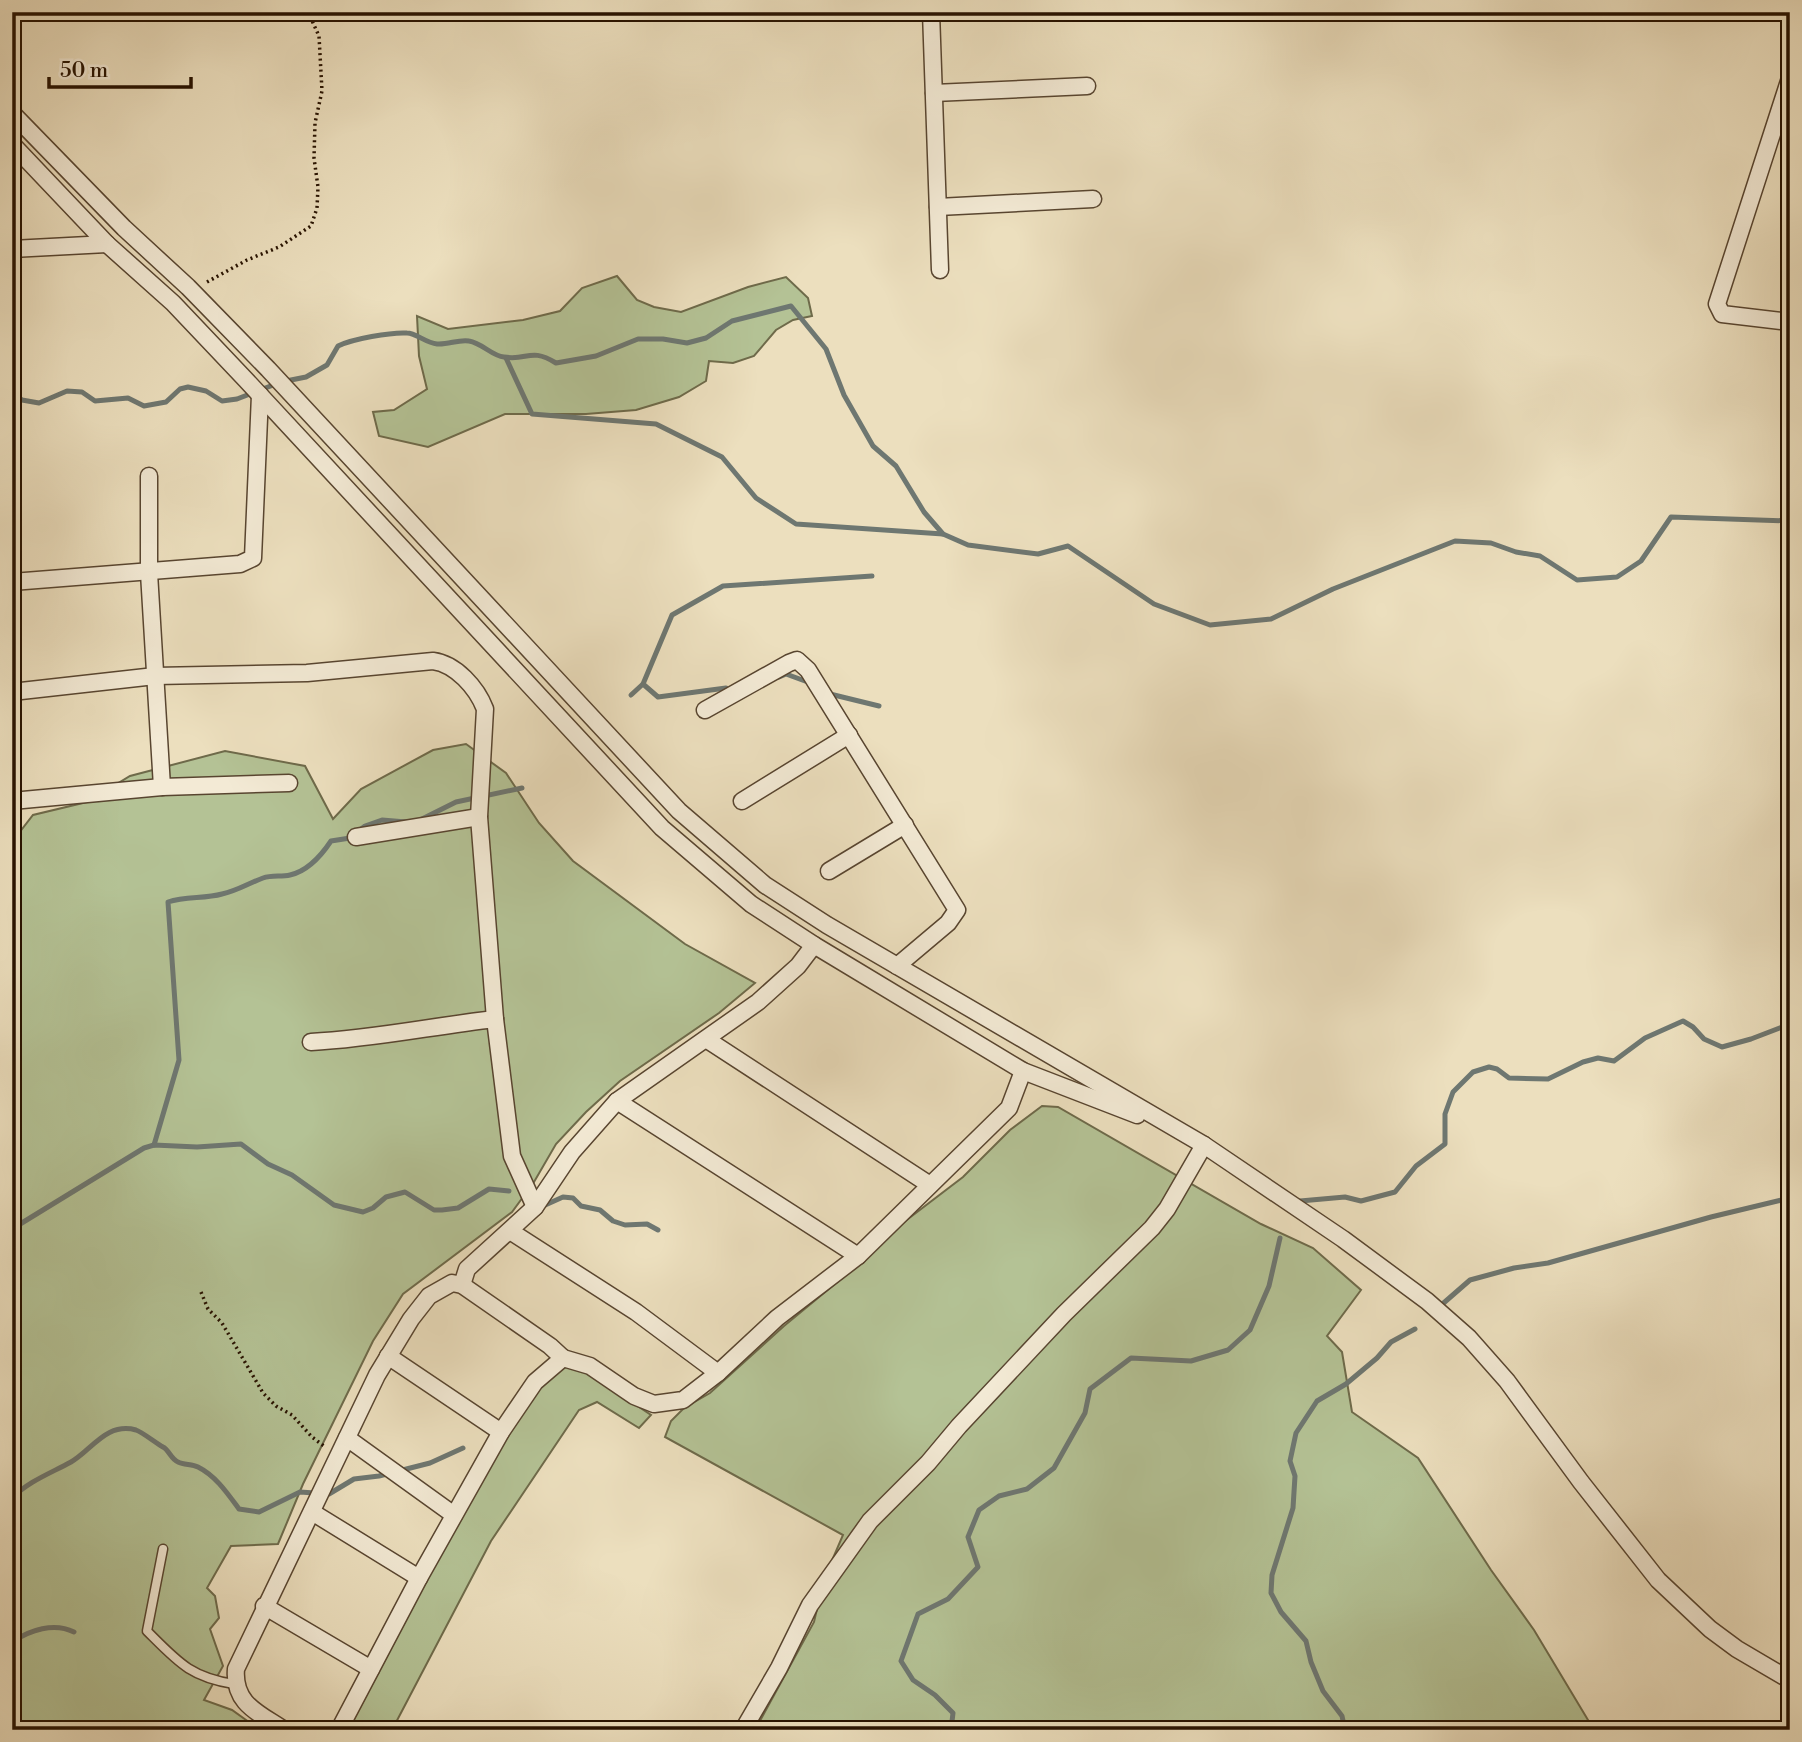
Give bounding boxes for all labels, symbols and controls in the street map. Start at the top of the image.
scale bar [49,46,191,90]
text: 50 m [60,58,108,84]

